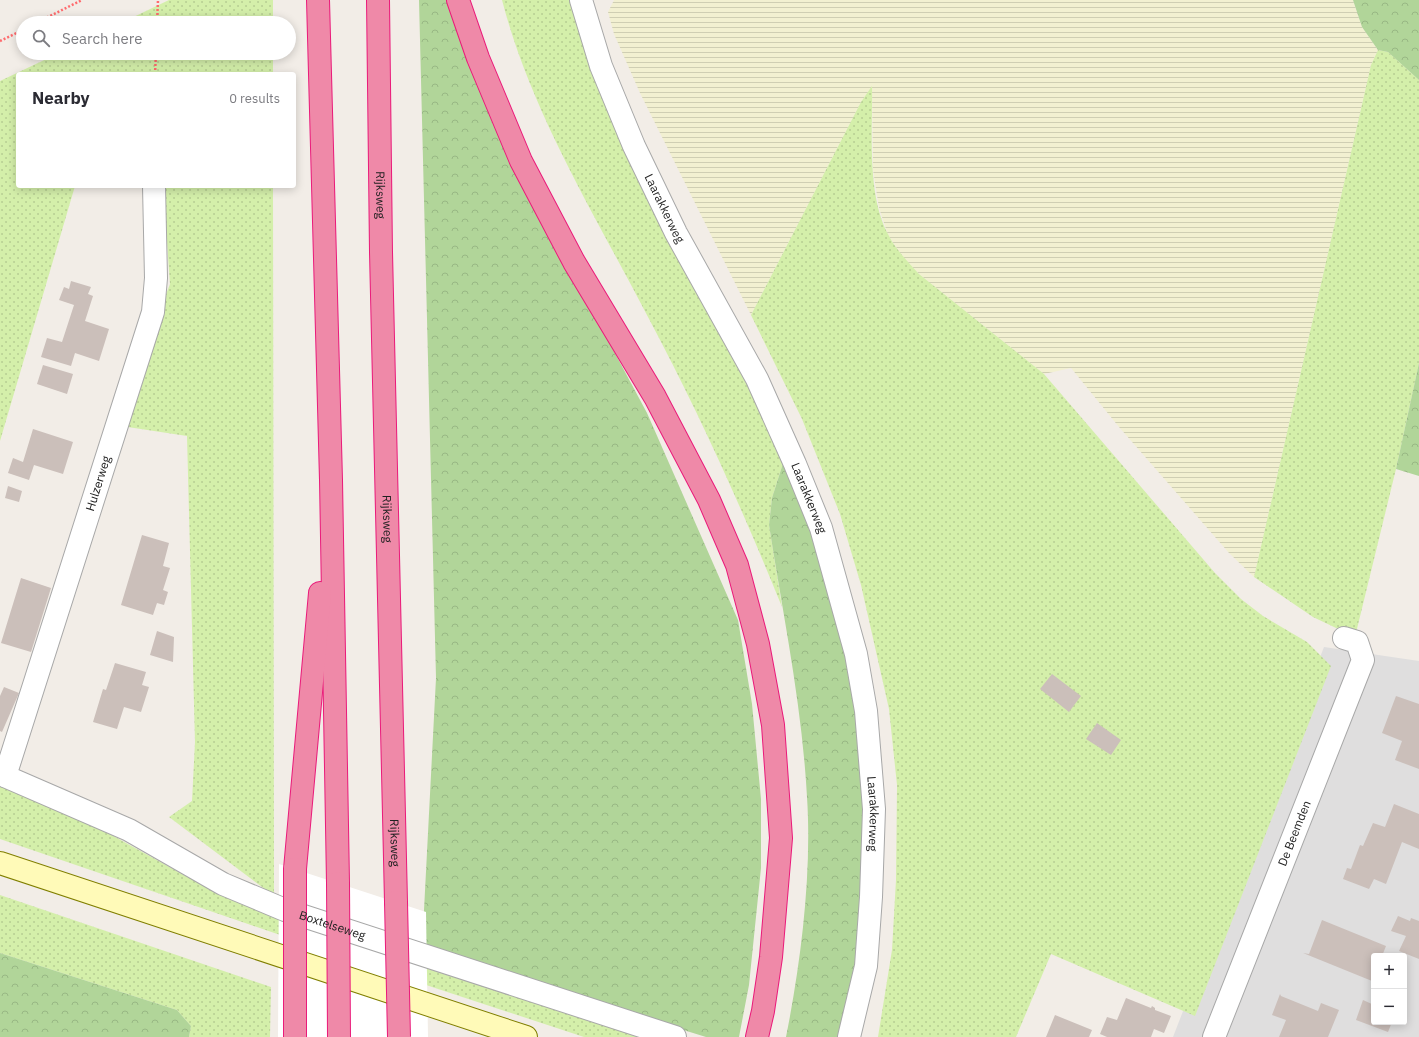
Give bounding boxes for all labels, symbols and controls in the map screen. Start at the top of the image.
search box [16,16,296,60]
icon: search [30,27,52,49]
text: Search here [62,29,142,48]
text: Nearby [32,87,90,109]
text: 0 results [229,90,280,107]
street label: Rijksweg [373,171,389,220]
street label: Laarakkerweg [642,171,688,246]
street label: Hulzerweg [82,453,114,513]
street label: Laarakkerweg [788,460,830,536]
street label: Rijksweg [380,495,396,544]
street label: Laarakkerweg [864,776,882,852]
street label: De Beemden [1274,798,1314,868]
street label: Rijksweg [387,819,403,868]
street label: Boxtelseweg [297,907,368,943]
map controls [1371,953,1407,1025]
button: + [1371,953,1407,989]
button: − [1371,989,1407,1025]

